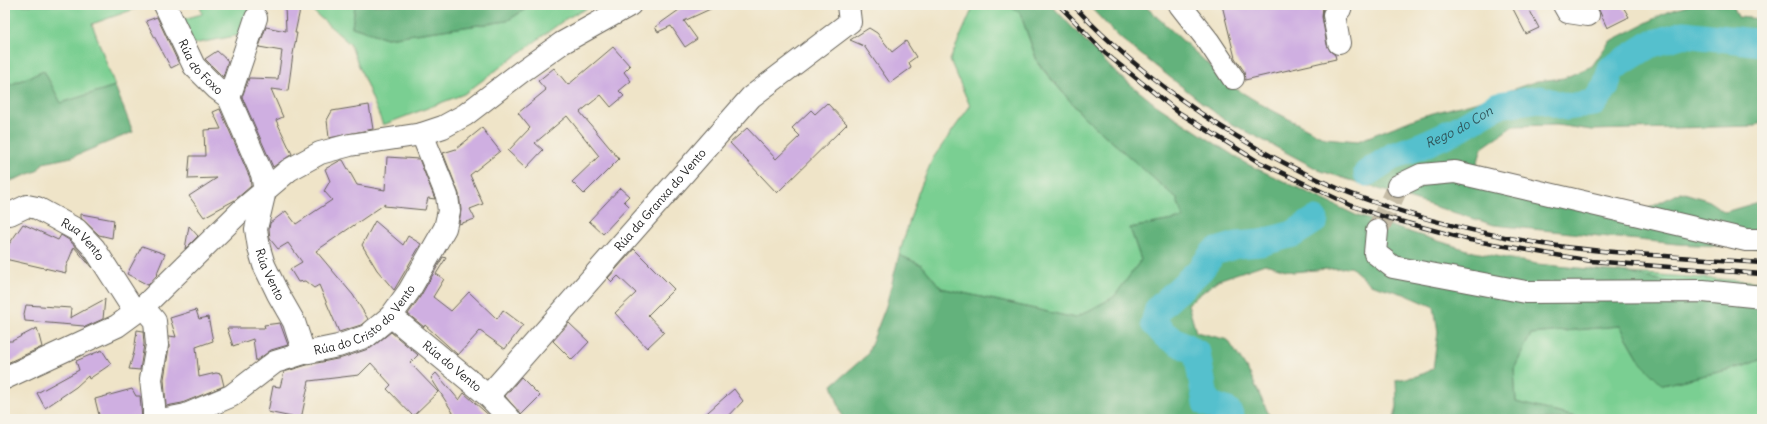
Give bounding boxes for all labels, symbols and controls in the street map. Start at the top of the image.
street label: Rúa do Foxo [175,37,226,98]
water label: Rego do Con [1422,102,1496,152]
street label: Rúa da Granxa do Vento [611,145,709,254]
street label: Rua Vento [58,215,108,263]
street label: Rúa Vento [253,247,288,303]
street label: Rúa do Cristo do Vento [312,282,418,358]
street label: Rúa do Vento [420,337,485,395]

